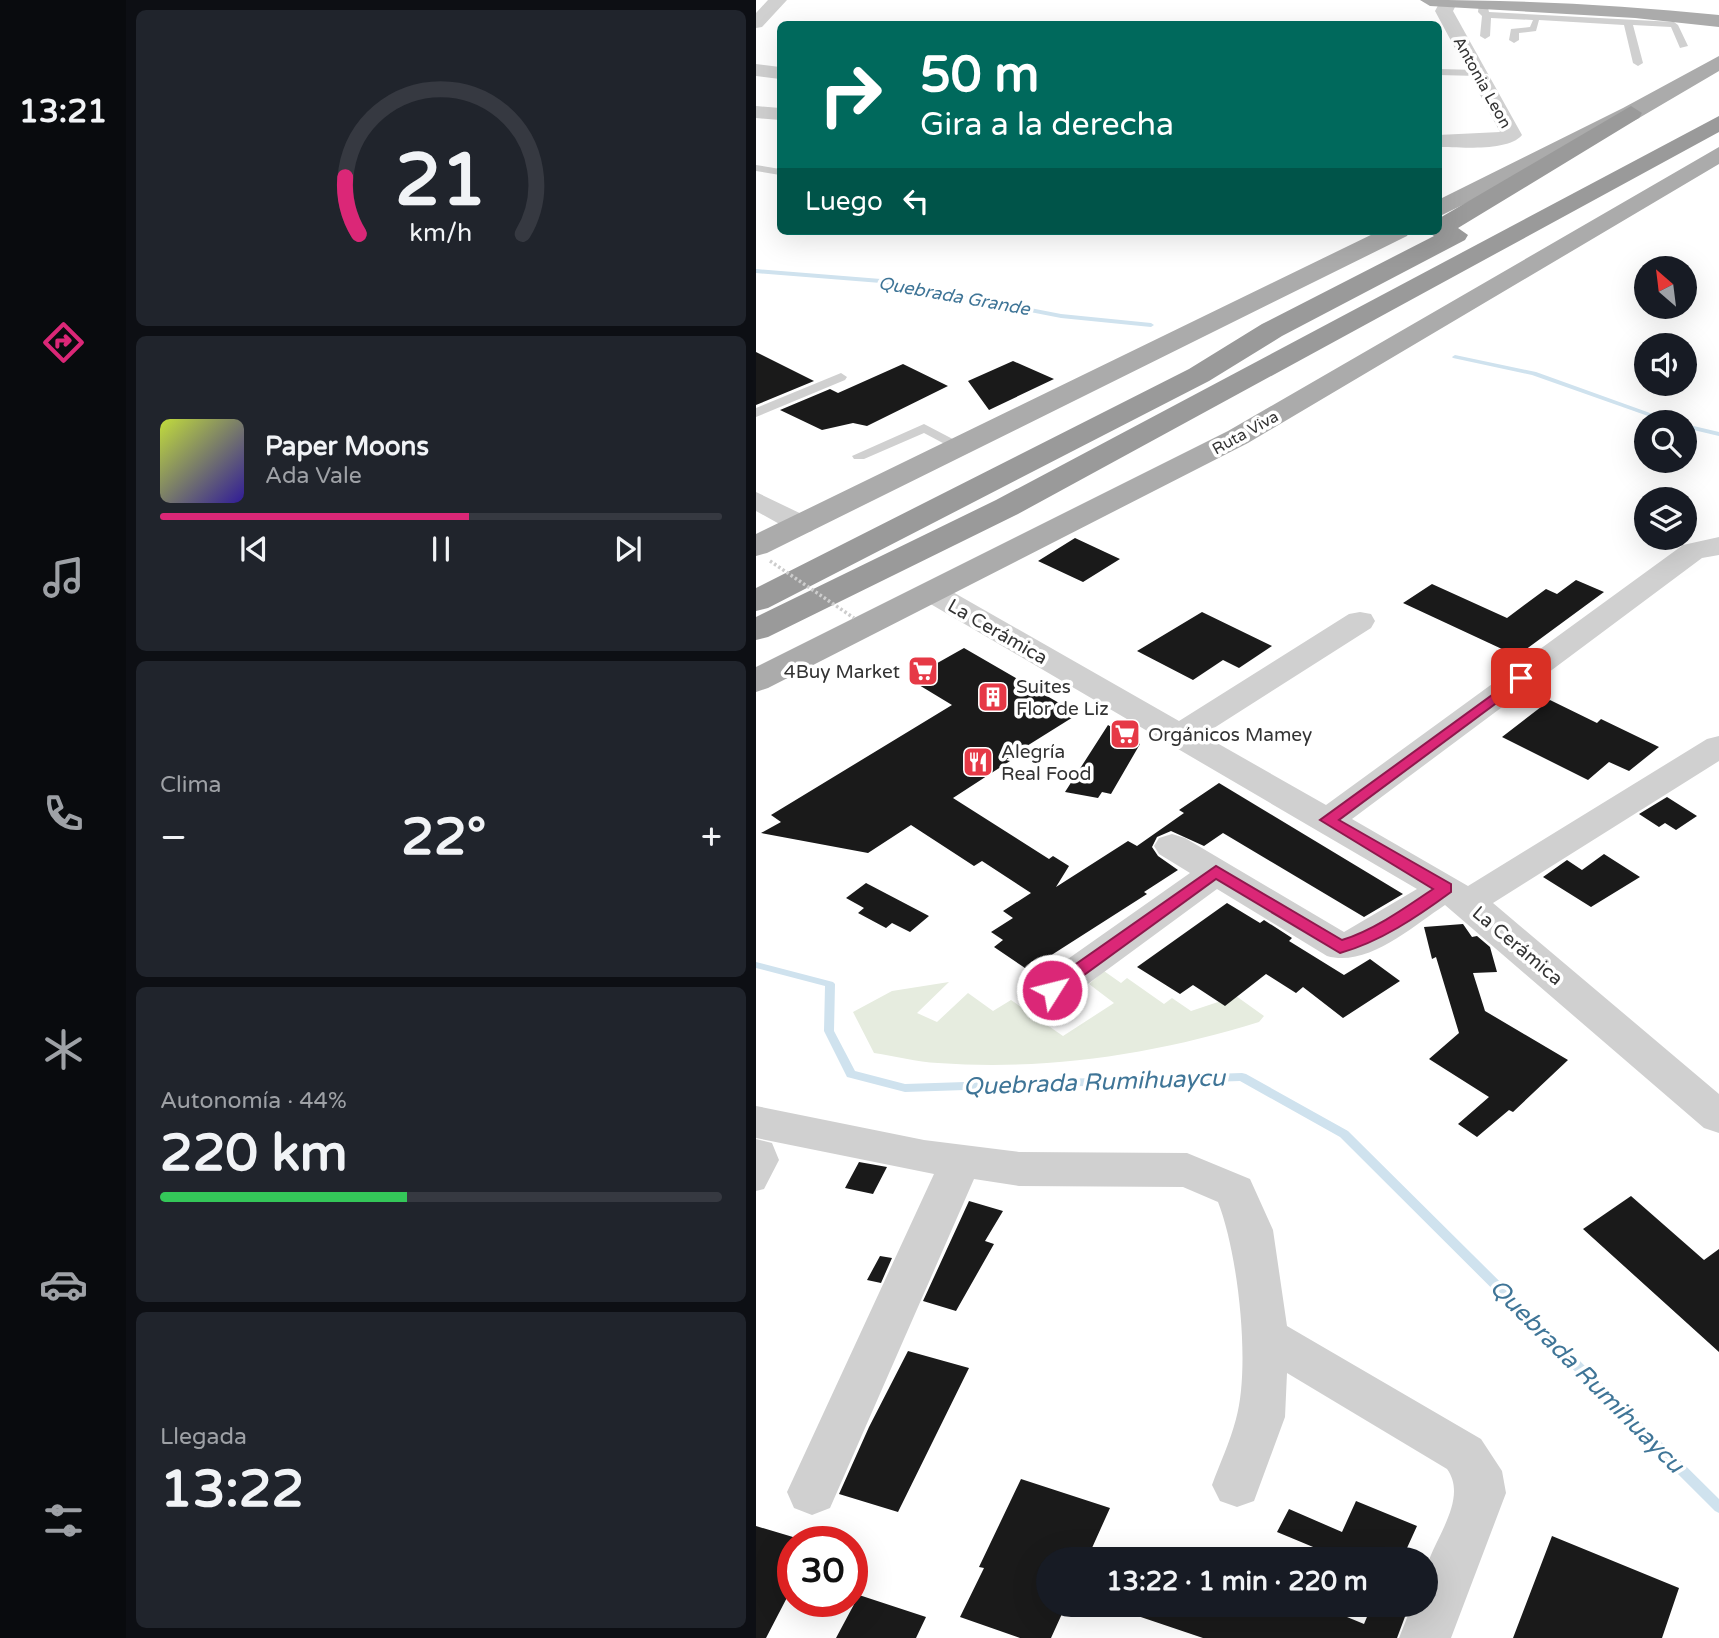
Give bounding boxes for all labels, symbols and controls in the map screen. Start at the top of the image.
street label: Antonia Leon [1449,33,1516,132]
text: 50 m [920,46,1039,105]
icon: right [805,49,896,140]
text: 13:21 [19,93,107,131]
text: Gira a la derecha [920,106,1174,144]
text: 21 [395,137,487,225]
icon: left [897,182,935,220]
text: Luego [805,186,883,217]
text: km/h [410,218,472,248]
north arrow [1634,256,1698,318]
map controls [1634,256,1697,550]
water label: Quebrada Grande [877,272,1032,320]
icon: directions [39,318,88,367]
button: sound [1634,333,1697,396]
street label: Ruta Viva [1209,407,1282,459]
button: search [1634,410,1697,473]
text: Paper Moons [265,431,429,462]
text: Ada Vale [265,462,362,490]
button: layers [1634,487,1697,550]
icon: previous [235,530,273,568]
icon: pause [422,530,460,568]
icon: next [609,530,647,568]
icon: music [39,553,88,602]
street label: La Cerámica [944,595,1051,669]
pin [1491,648,1551,708]
supermarket icon: 4Buy Market [906,654,940,688]
icon: arrive [1502,659,1540,697]
place label: 4Buy Market [784,661,900,683]
place label: Suites Flor de Liz [1016,676,1109,720]
building icon: Suites Flor de Liz [976,680,1010,714]
supermarket icon: Orgánicos Mamey [1108,717,1142,751]
place label: Orgánicos Mamey [1148,724,1312,746]
place label: Alegría Real Food [1001,741,1092,785]
restaurant icon: Alegría Real Food [961,745,995,779]
text: Clima [160,771,221,799]
icon: phone [39,789,88,838]
text: 22° [401,806,486,869]
text: − [160,815,187,861]
text: + [701,815,722,861]
street label: La Cerámica [1468,902,1567,990]
position arrow [1015,953,1089,1027]
icon: climate [39,1025,88,1074]
water label: Quebrada Rumihuaycu [962,1063,1227,1102]
text: Autonomía · 44% [160,1087,347,1115]
text: 220 km [160,1122,348,1185]
icon: car [39,1260,88,1309]
water label: Quebrada Rumihuaycu [1484,1273,1691,1480]
text: Llegada [160,1423,247,1451]
text: 13:22 [160,1458,304,1521]
icon: filters [39,1496,88,1545]
speed limit sign: 30 [777,1526,868,1617]
text: 13:22 · 1 min · 220 m [1106,1566,1368,1597]

